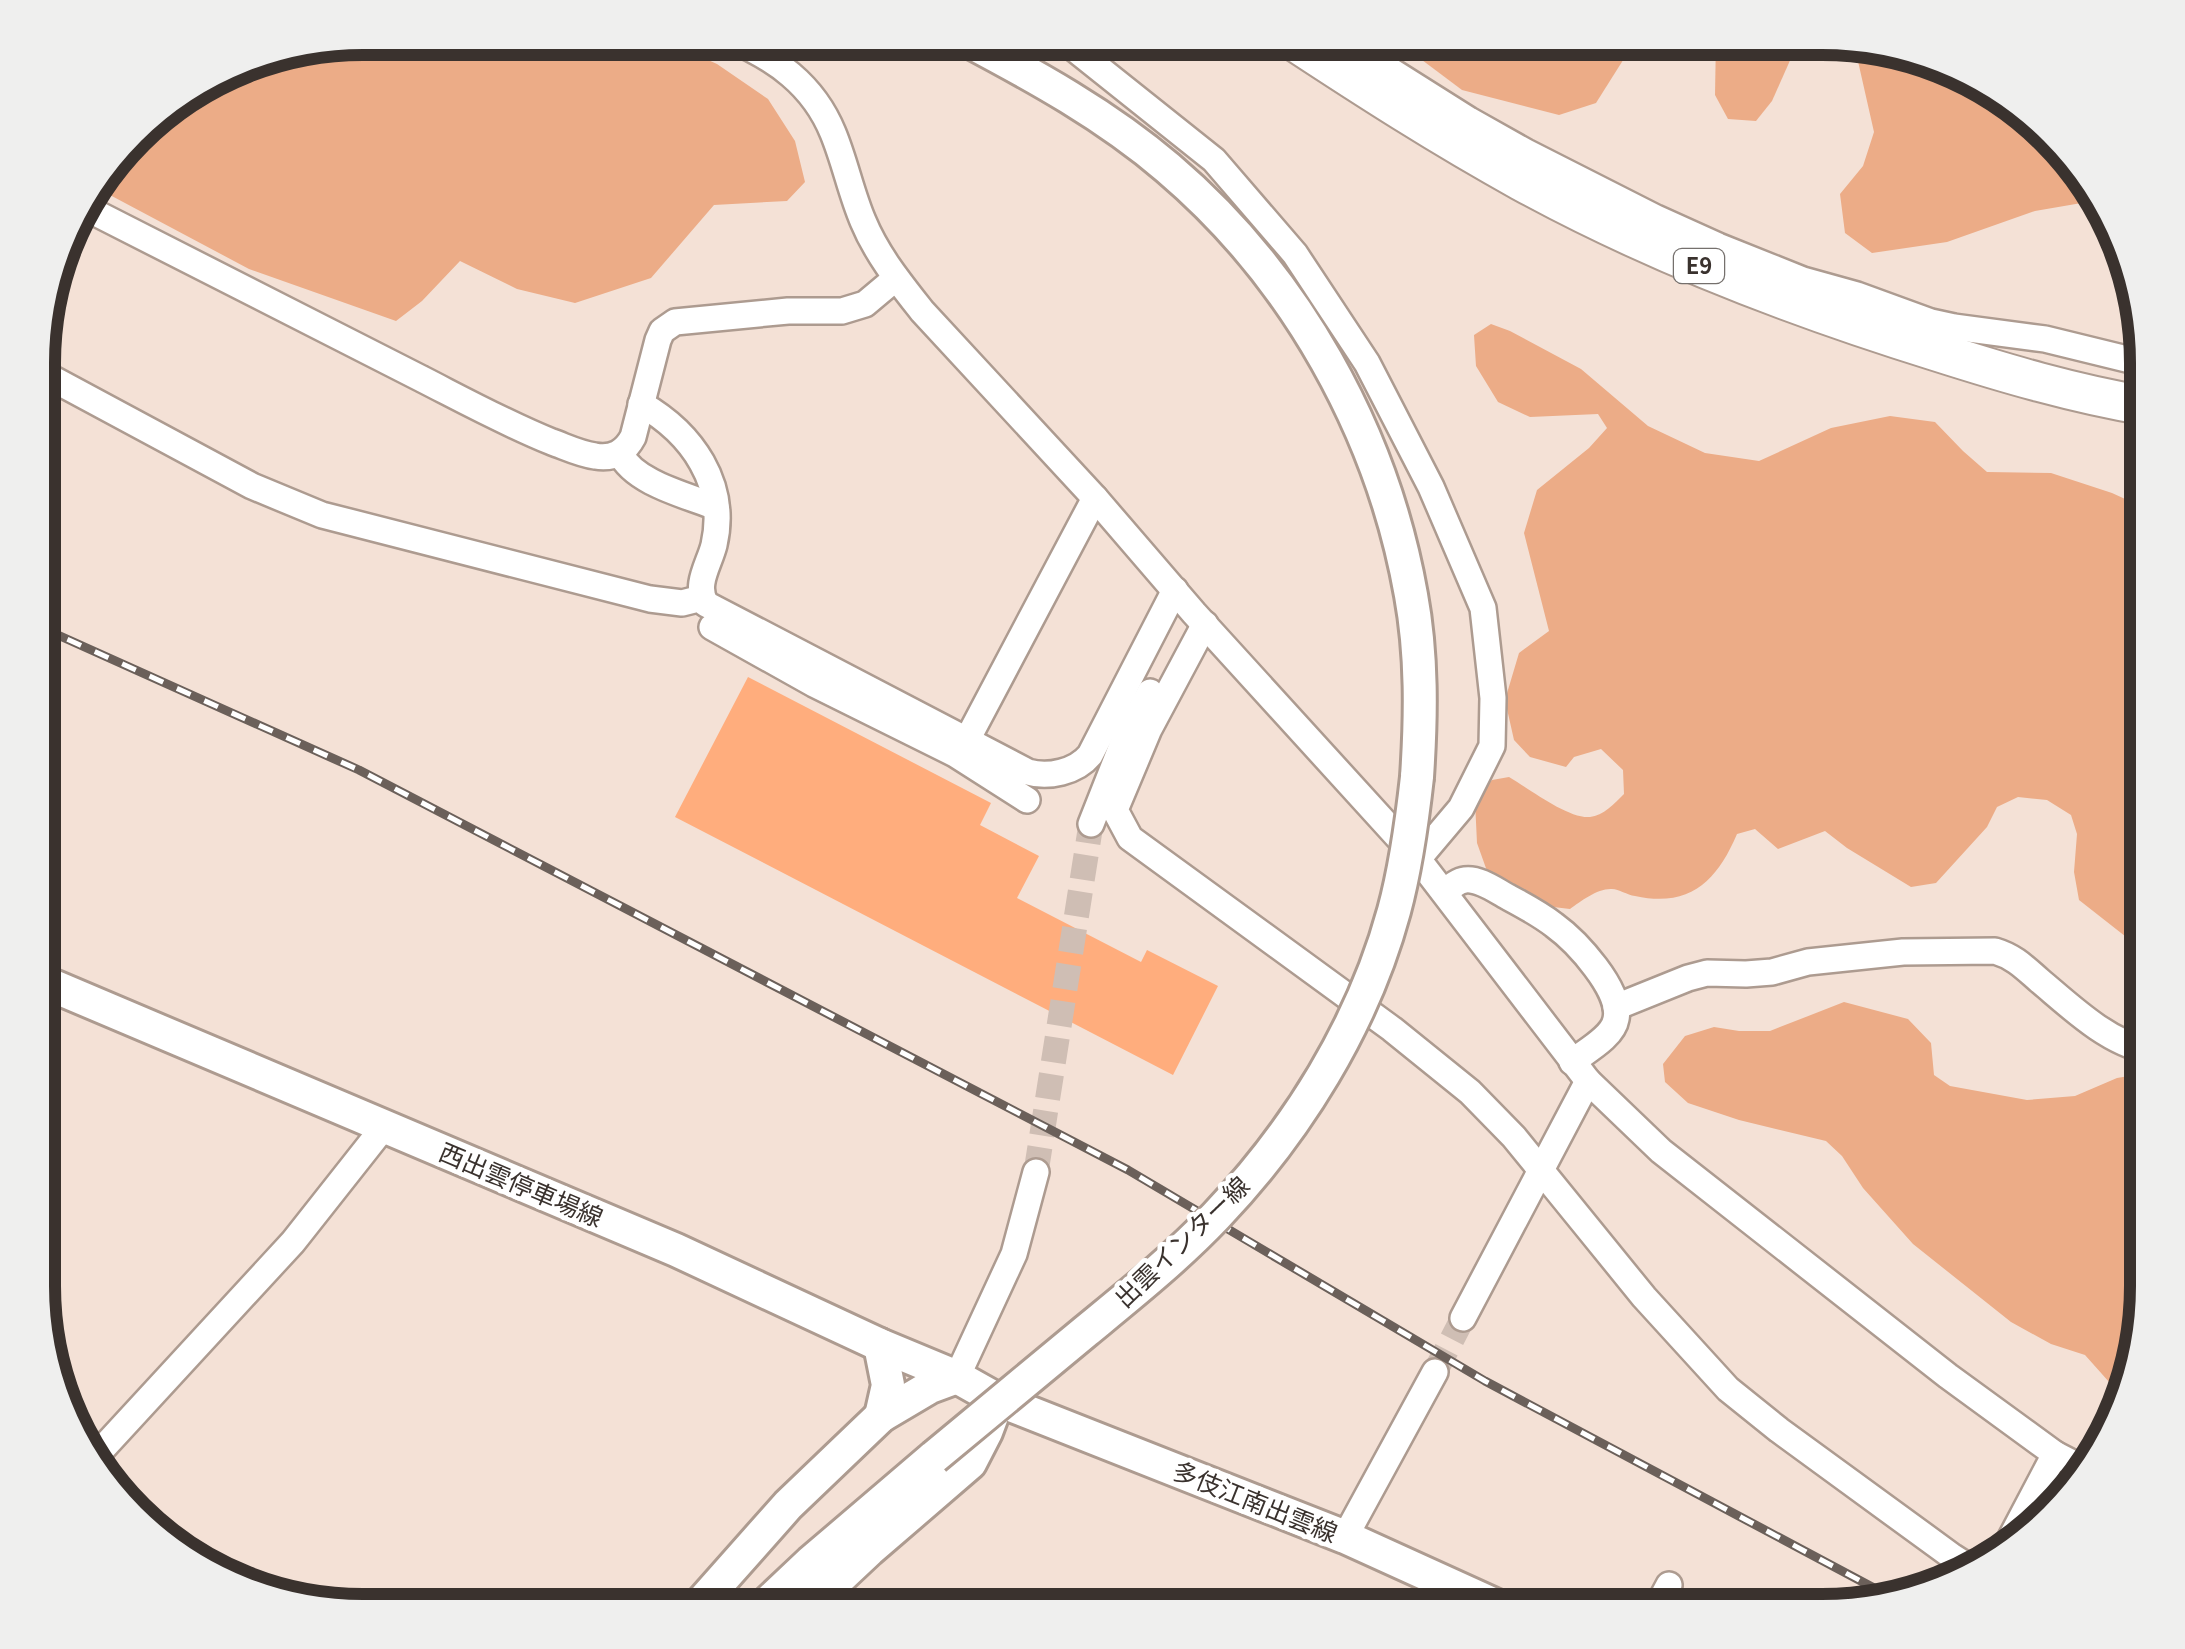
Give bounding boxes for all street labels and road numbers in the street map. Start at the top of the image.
road number: E9 [1674,249,1724,283]
street label: 西出雲停車場線 [434,1132,609,1234]
street label: 出雲インター線 [1105,1167,1256,1314]
street label: 多伎江南出雲線 [1168,1451,1344,1550]

